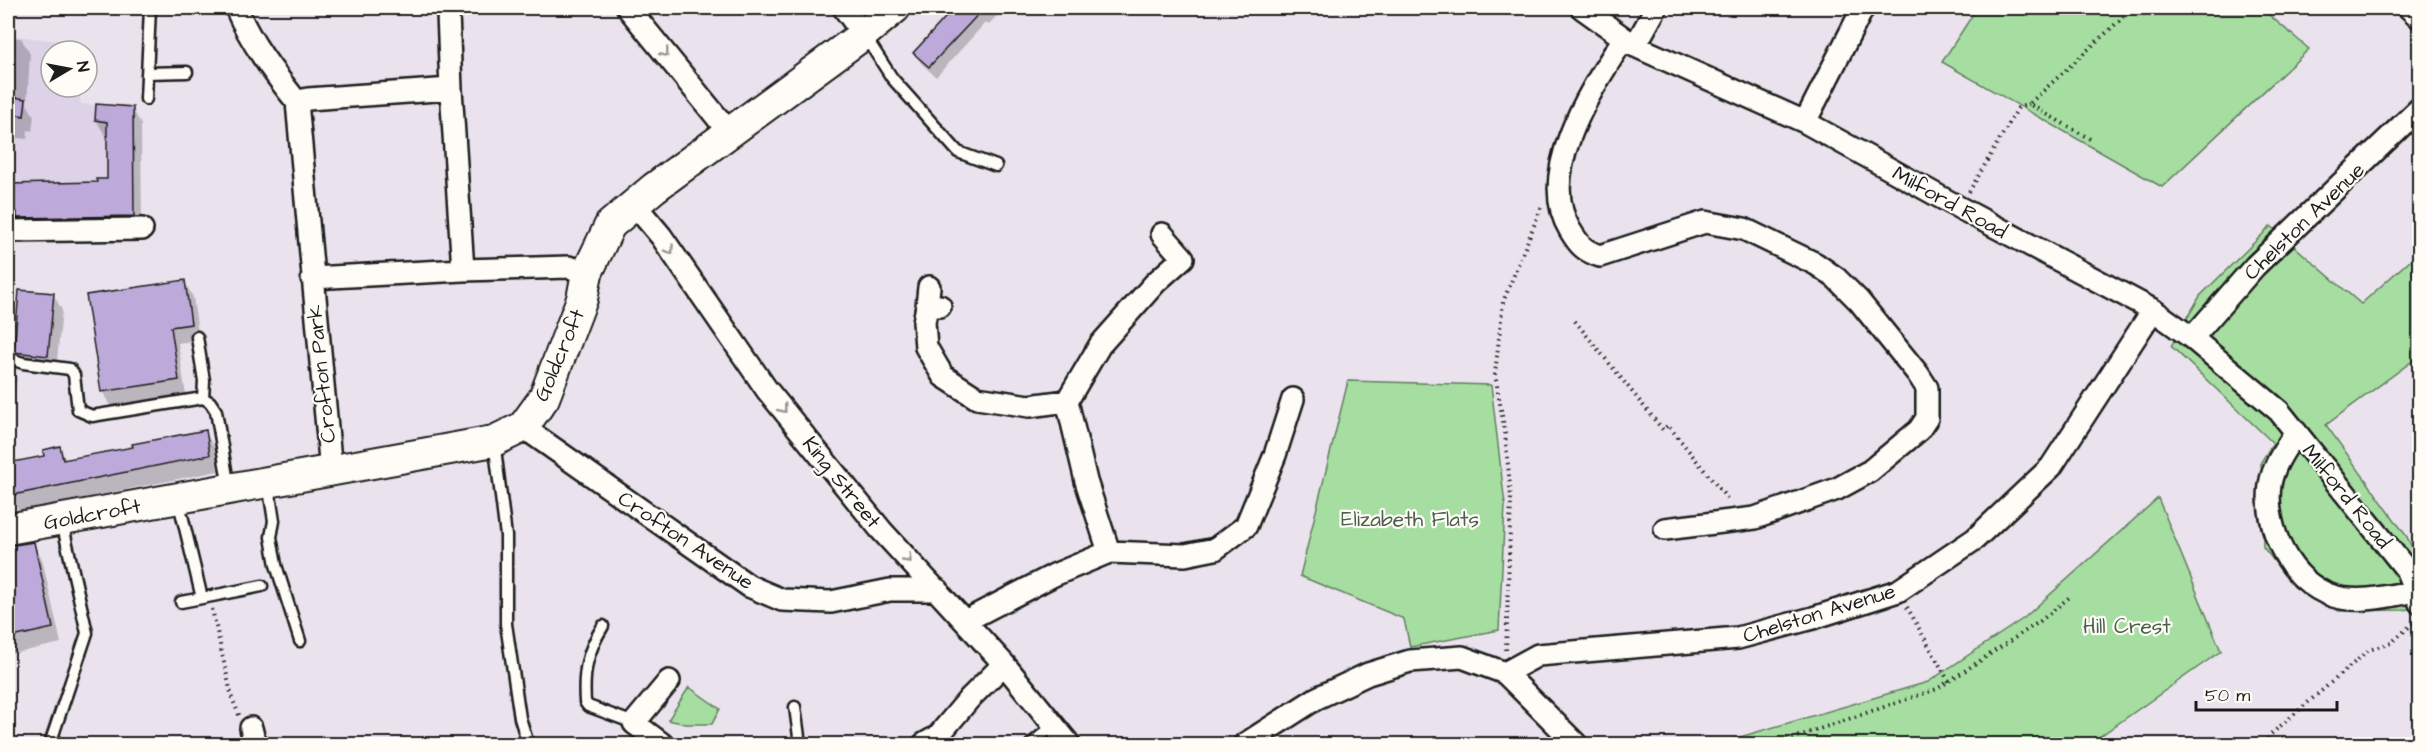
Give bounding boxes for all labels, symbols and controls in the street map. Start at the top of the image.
north arrow [39,39,99,99]
one-way arrow [658,46,669,57]
text: N [71,60,94,73]
street label: Chelston Avenue [2237,156,2371,287]
street label: Milford Road [1887,159,2013,246]
one-way arrow [663,244,675,254]
street label: Crofton Park [300,303,343,444]
street label: Goldcroft [527,304,592,406]
one-way arrow [776,402,787,413]
street label: King Street [794,430,888,536]
street label: Milford Road [2295,438,2398,555]
street label: Crofton Avenue [612,484,759,597]
street label: Goldcroft [41,492,143,537]
park label: Elizabeth Flats [1341,505,1479,534]
one-way arrow [901,552,912,562]
street label: Chelston Avenue [1739,577,1899,650]
park label: Hill Crest [2083,612,2171,641]
scale bar [2196,674,2337,712]
text: 50 m [2205,683,2250,708]

